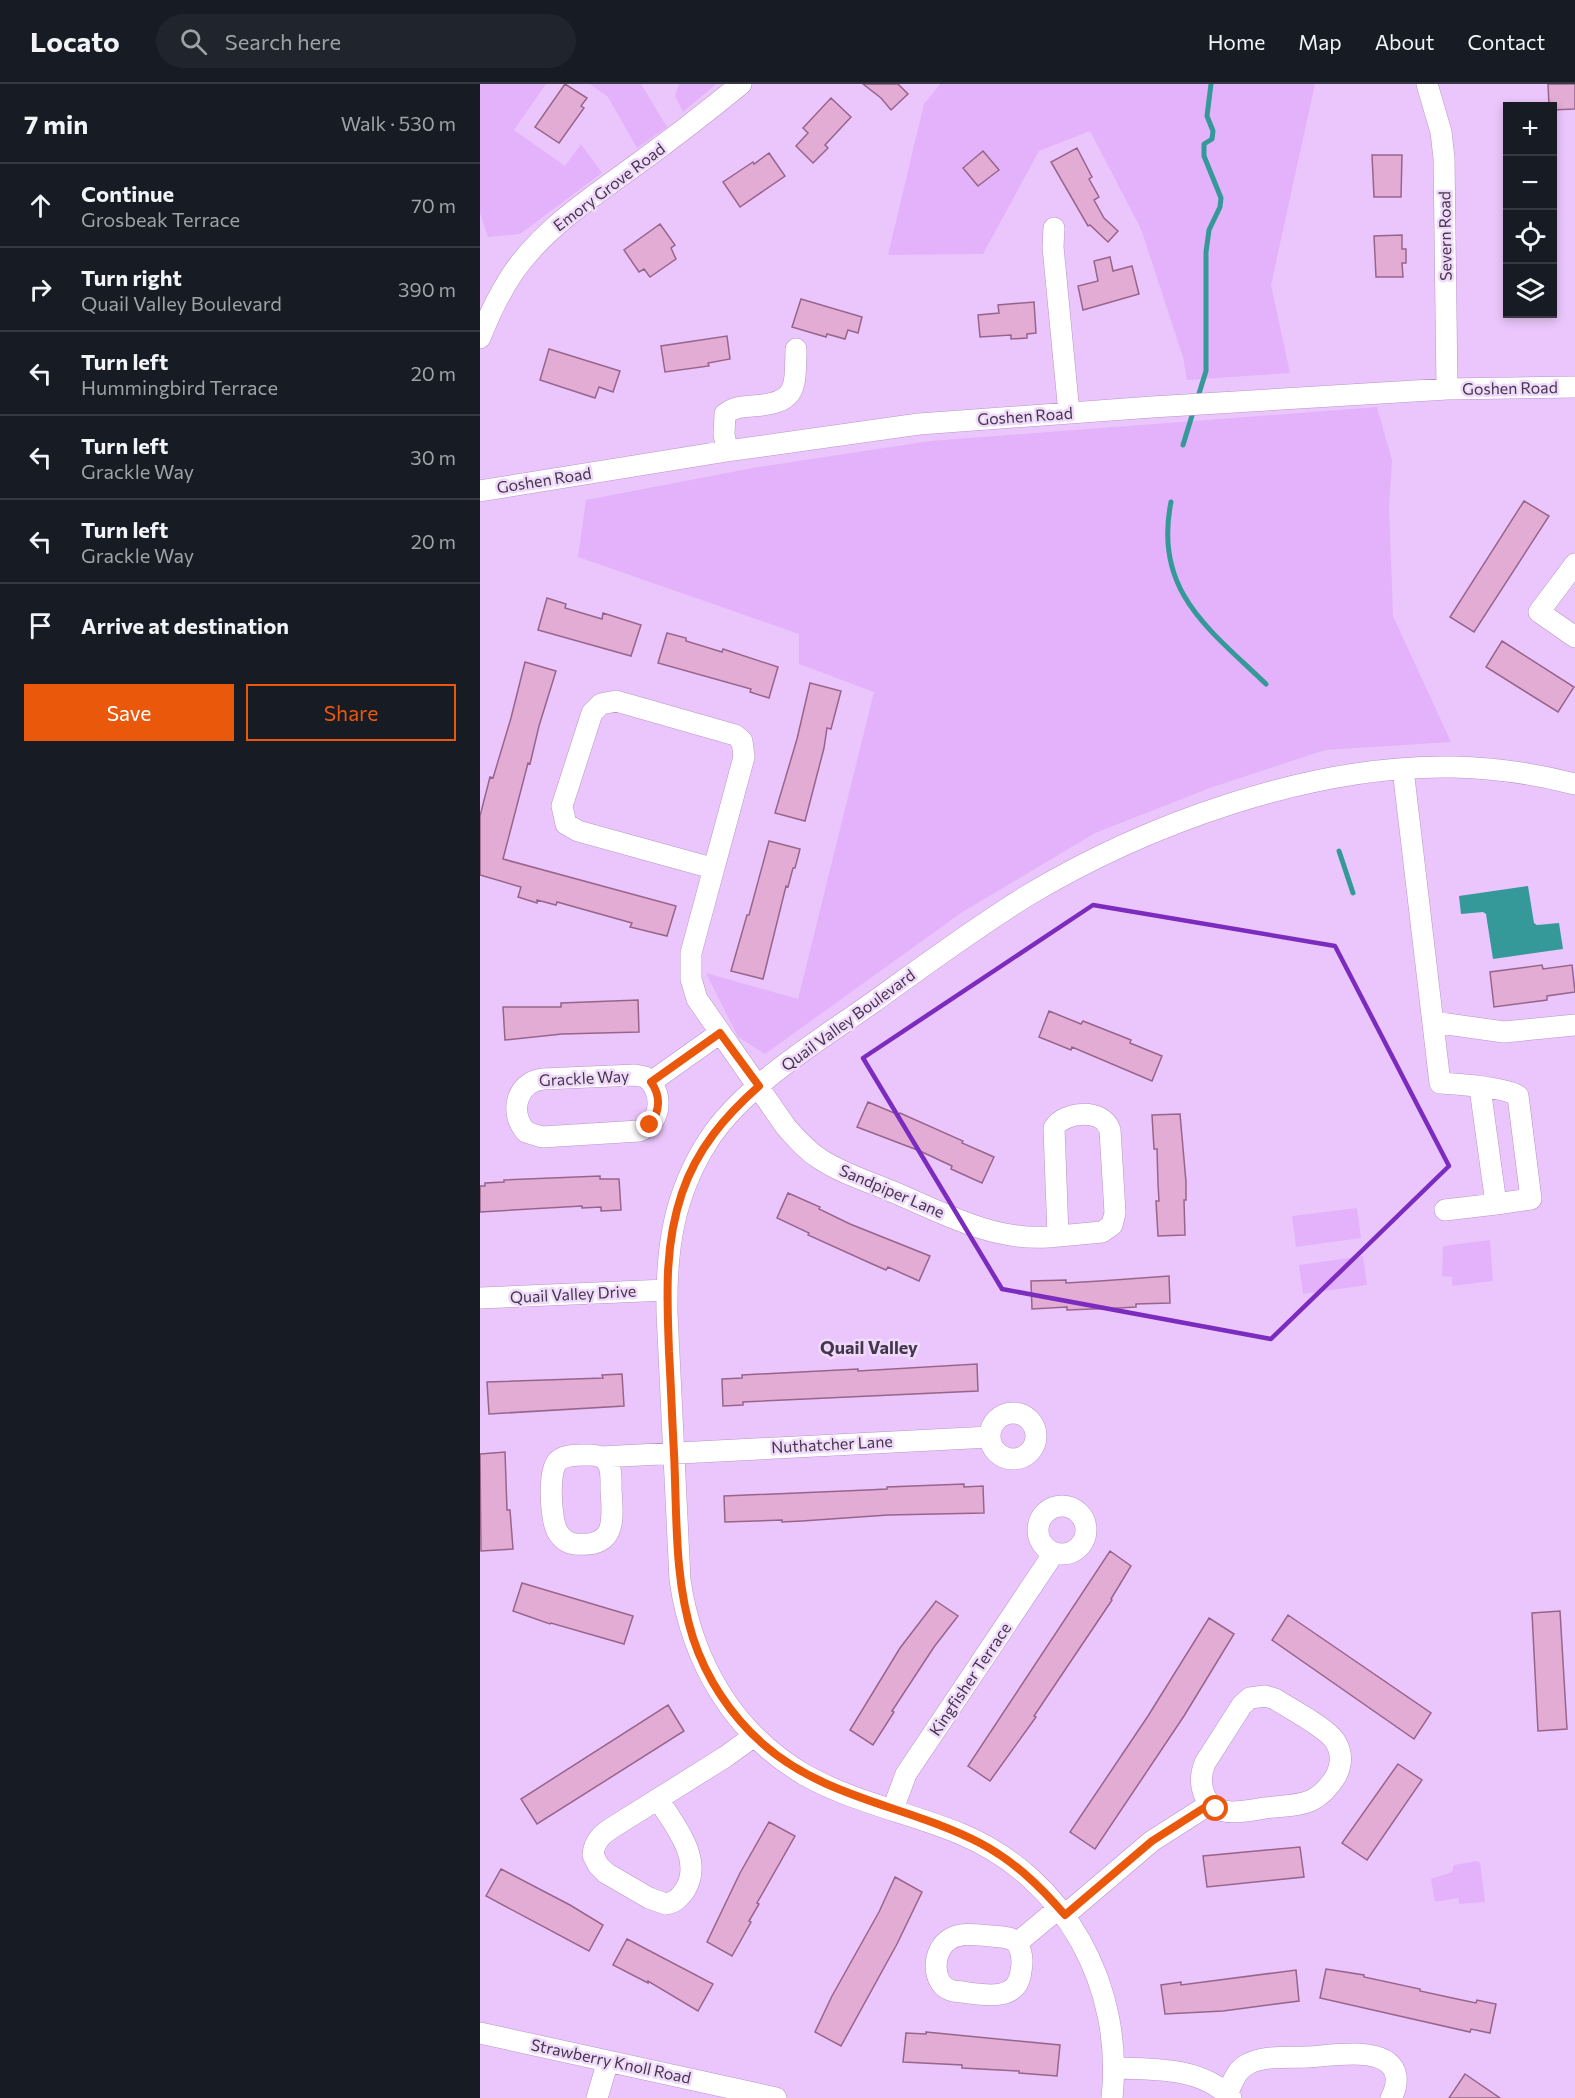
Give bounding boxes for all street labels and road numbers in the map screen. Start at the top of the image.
street label: Emory Grove Road [549,138,668,235]
street label: Severn Road [1434,191,1455,281]
street label: Goshen Road [1462,377,1558,398]
street label: Goshen Road [977,403,1073,428]
street label: Goshen Road [495,463,593,496]
street label: Quail Valley Boulevard [777,965,918,1075]
street label: Grackle Way [538,1066,630,1089]
street label: Sandpiper Lane [837,1160,948,1221]
street label: Quail Valley Drive [509,1281,637,1306]
street label: Nuthatcher Lane [771,1431,893,1456]
street label: Kingfisher Terrace [925,1619,1014,1739]
street label: Strawberry Knoll Road [529,2034,693,2087]

